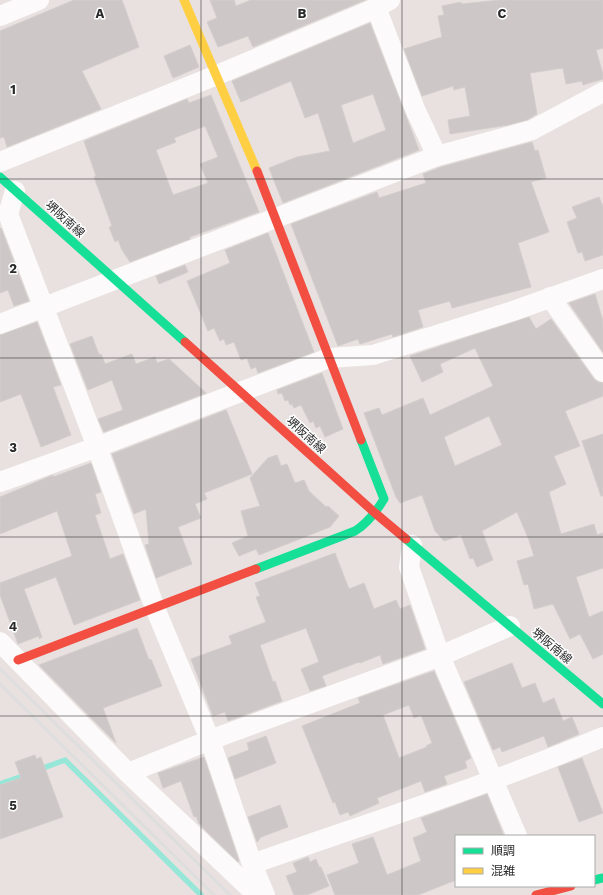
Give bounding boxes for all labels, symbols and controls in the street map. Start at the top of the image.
text: A [96,6,105,21]
text: B [298,6,307,21]
text: C [498,6,507,21]
text: 1 [10,82,16,97]
street label: 堺阪南線 [42,198,88,240]
text: 2 [9,261,17,276]
street label: 堺阪南線 [283,414,329,456]
text: 3 [9,440,17,455]
text: 4 [9,619,18,634]
street label: 堺阪南線 [529,625,575,667]
text: 5 [9,798,17,813]
legend [455,835,595,887]
text: 順調 [491,844,515,858]
text: 混雑 [491,864,515,878]

